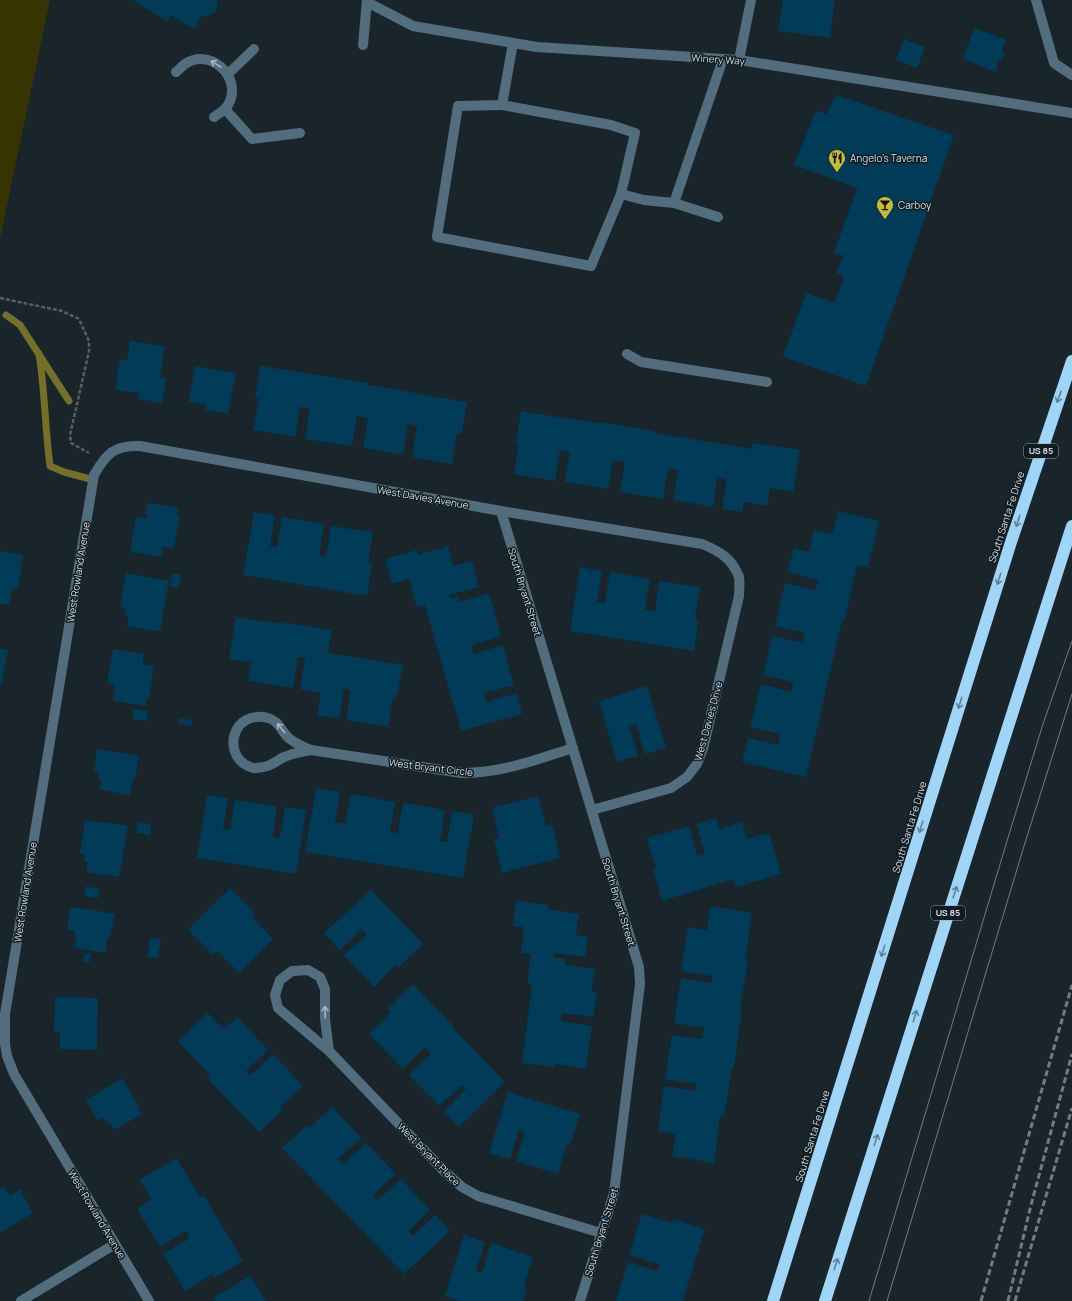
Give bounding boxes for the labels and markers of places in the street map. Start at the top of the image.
restaurant icon: Angelo's Taverna [827,148,847,173]
place label: Angelo's Taverna [850,151,927,165]
bar icon: Carboy [875,195,895,220]
place label: Carboy [898,198,932,212]

